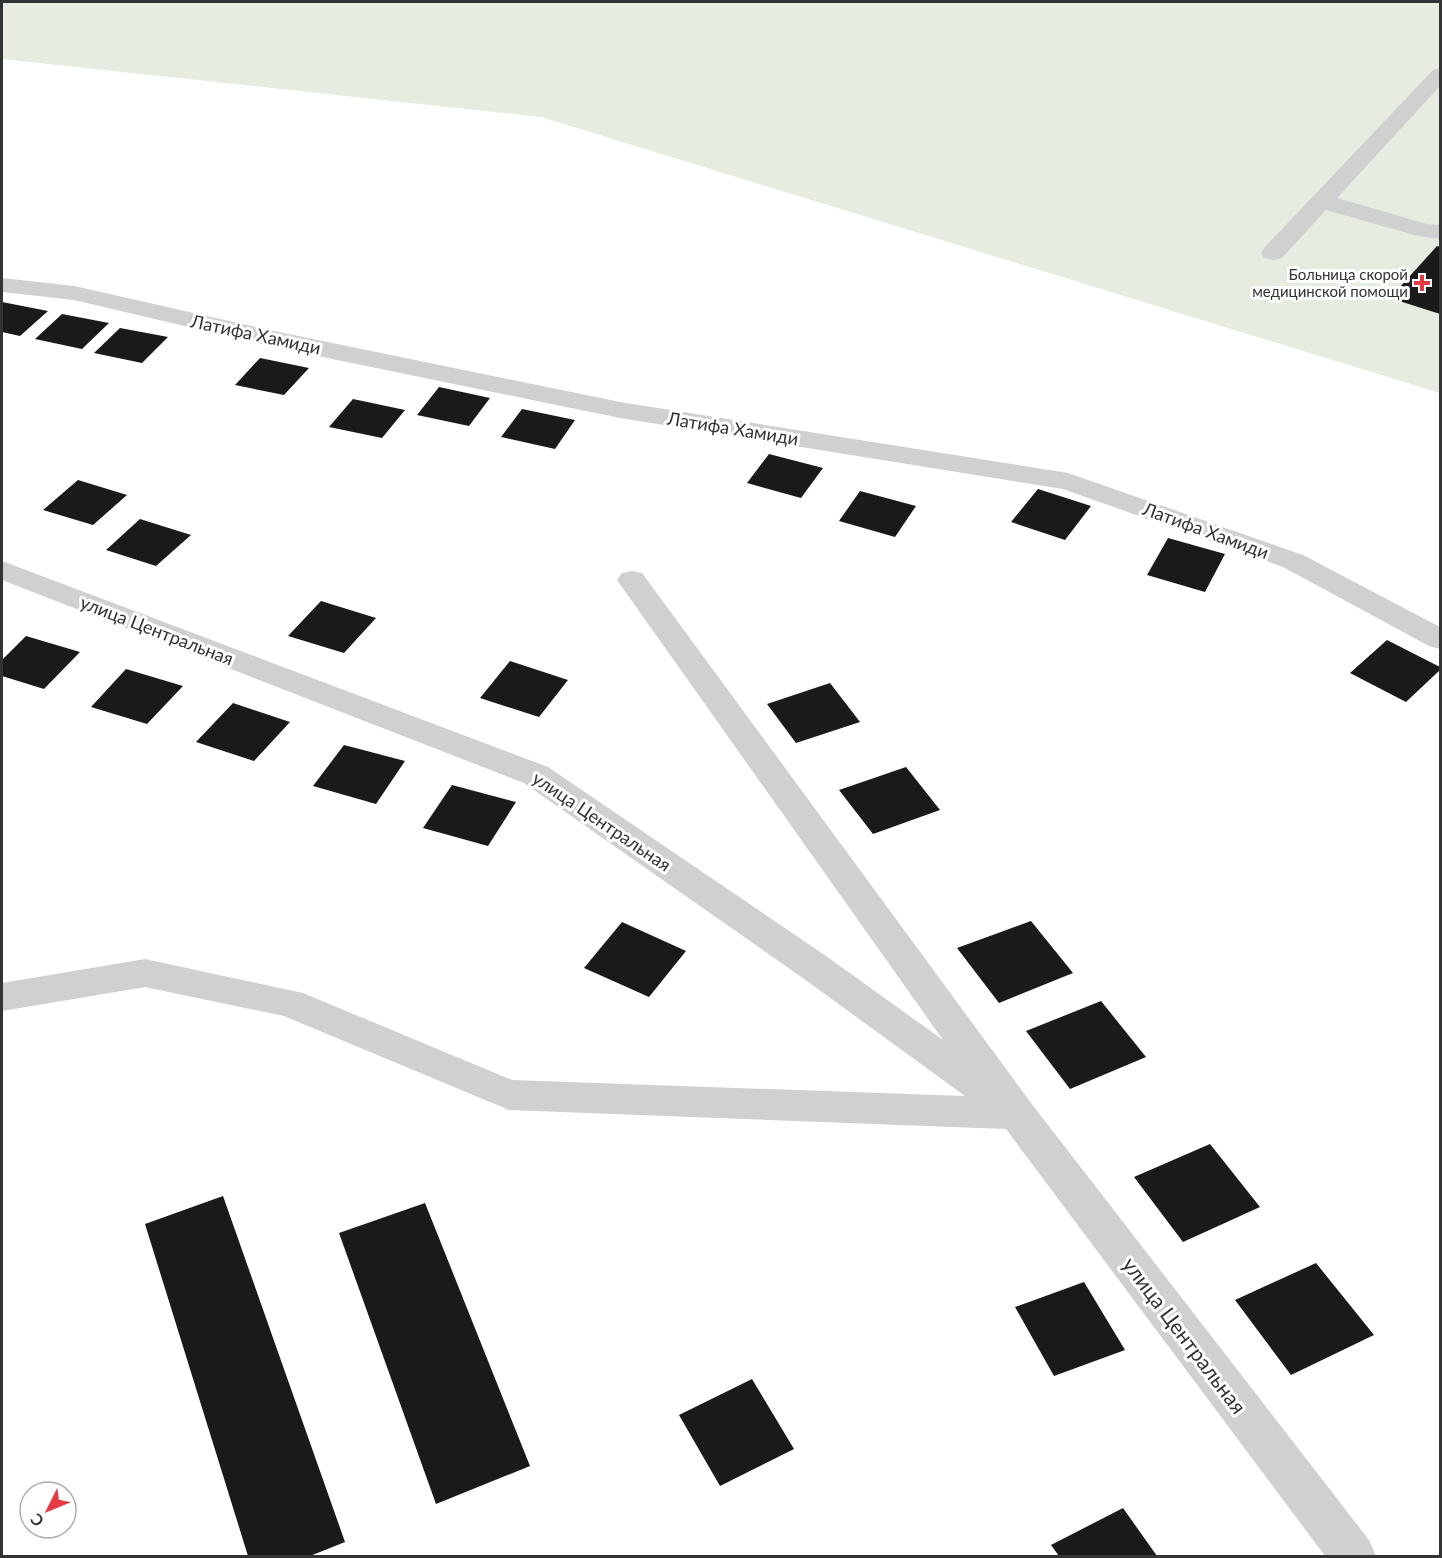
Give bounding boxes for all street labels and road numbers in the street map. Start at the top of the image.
street label: Латифа Хамиди [188,309,323,359]
street label: Латифа Хамиди [665,407,800,449]
street label: Латифа Хамиди [1139,497,1272,563]
street label: улица Центральная [77,591,237,669]
street label: улица Центральная [529,767,675,875]
street label: улица Центральная [1118,1252,1252,1418]

